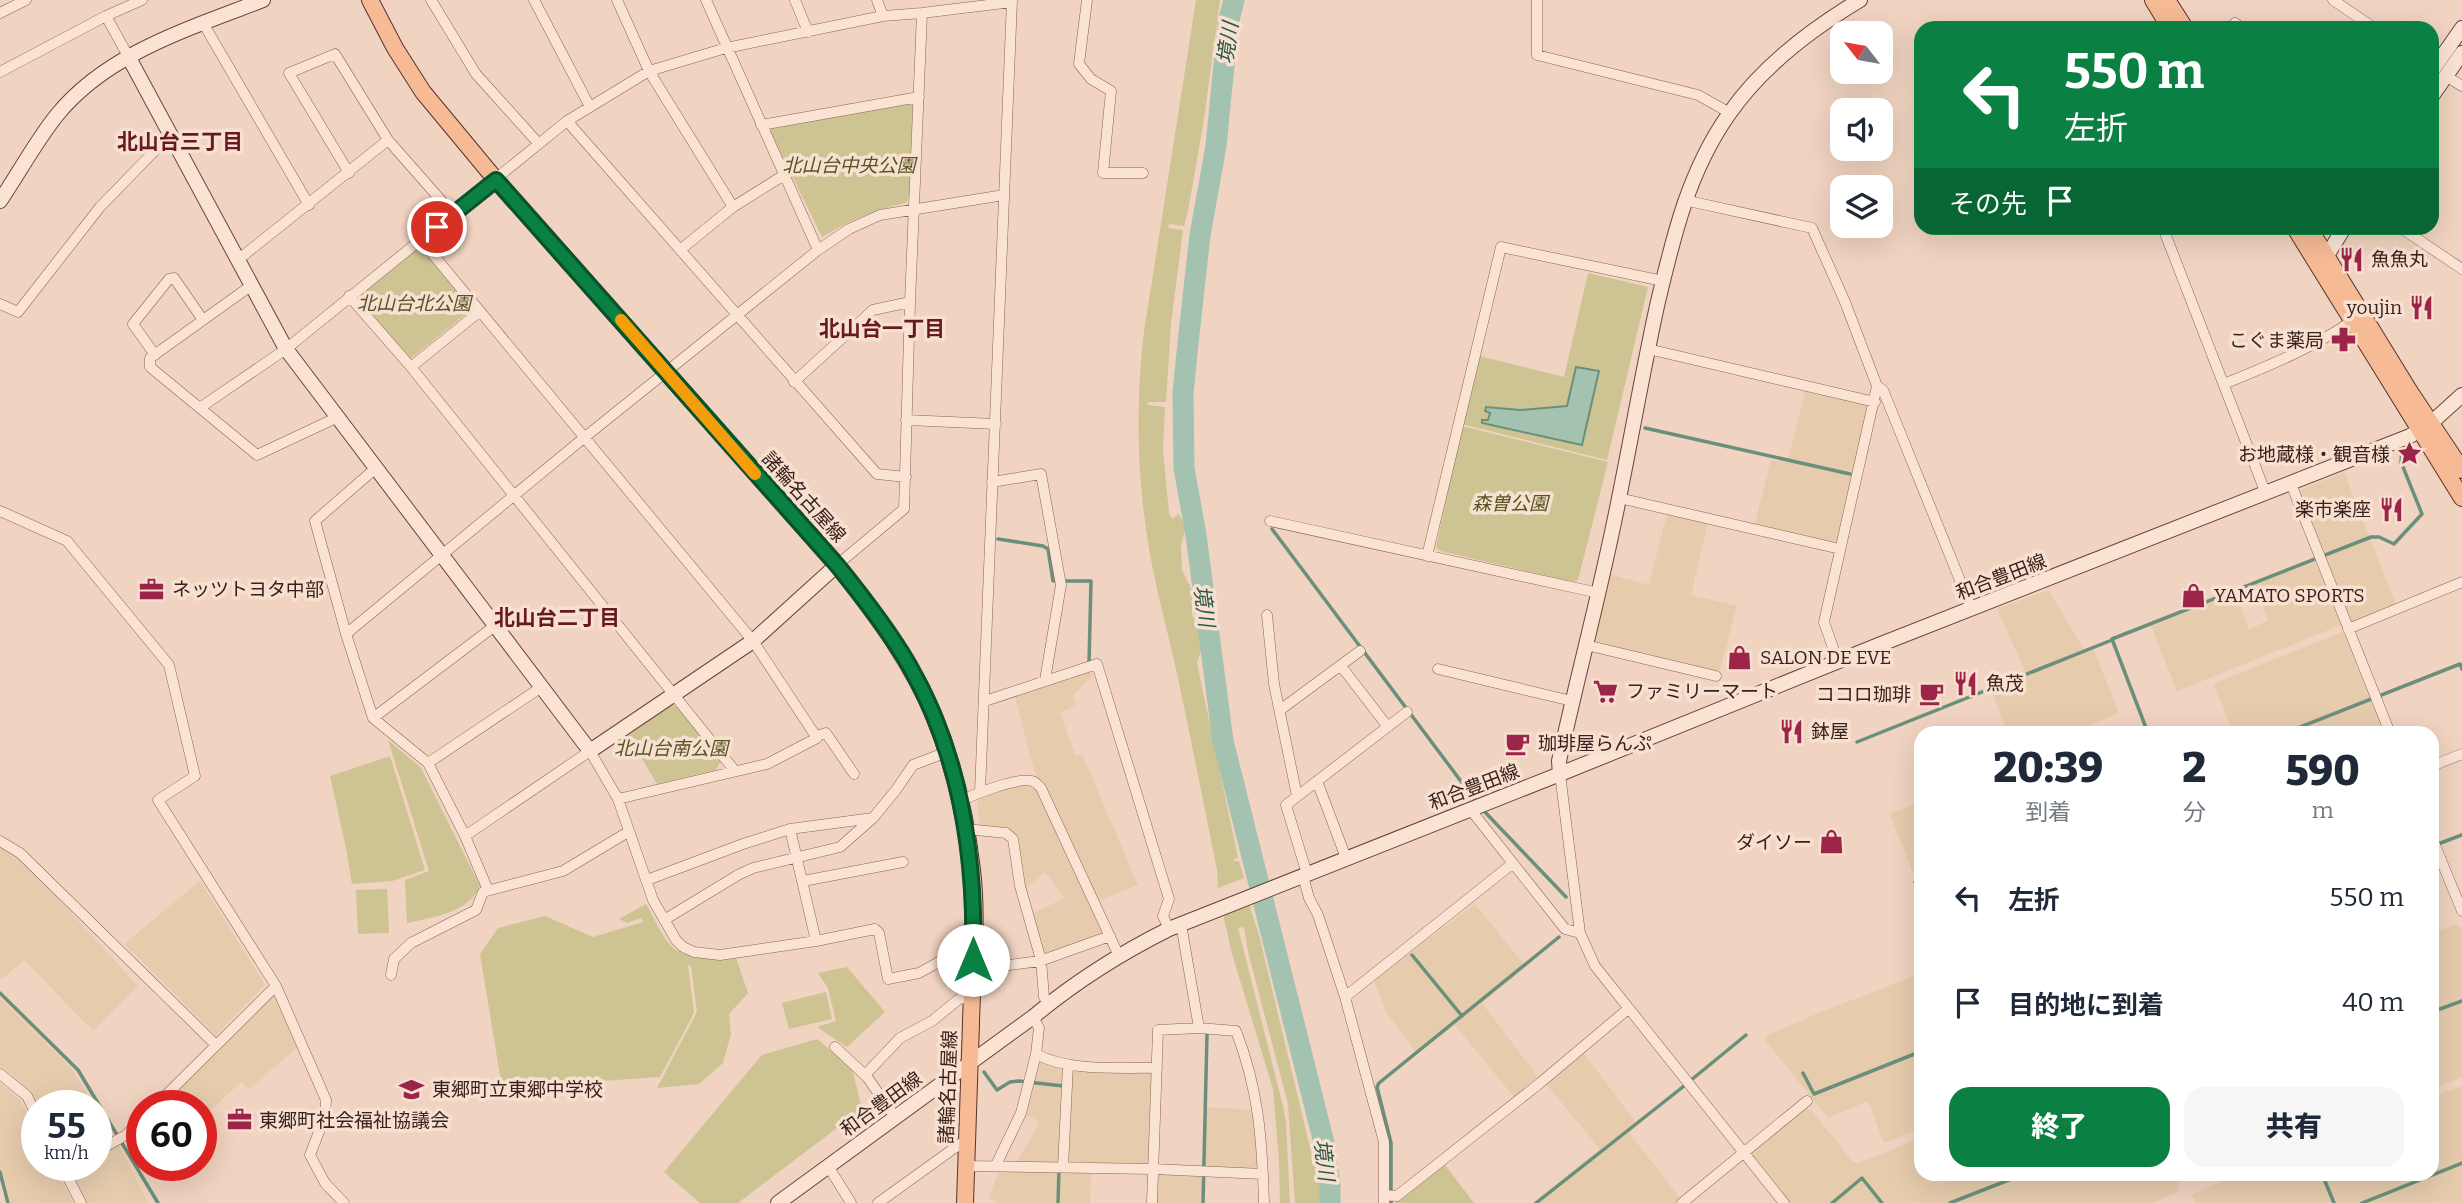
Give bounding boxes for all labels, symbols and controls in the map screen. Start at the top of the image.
water label: 境川 [1212,18,1244,66]
north arrow [1830,21,1894,84]
map controls [1830,21,1893,238]
text: 550 m [2064,42,2204,101]
icon: left [1949,49,2040,140]
button: sound [1830,98,1893,161]
text: 左折 [2064,109,2128,147]
district label: 北山台三丁目 [117,129,243,155]
park label: 北山台中央公園 [782,154,918,177]
button: layers [1830,175,1893,238]
icon: arrive [2041,182,2079,220]
text: その先 [1949,189,2027,220]
pin [407,197,467,257]
icon: arrive [418,208,456,246]
restaurant icon: 魚魚丸 [2337,245,2365,273]
place label: 魚魚丸 [2371,248,2428,271]
park label: 北山台北公園 [357,292,474,315]
restaurant icon: youjin [2408,293,2436,321]
place label: youjin [2346,296,2402,319]
district label: 北山台一丁目 [819,316,945,342]
pharmacy icon: こぐま薬局 [2330,326,2358,354]
place label: こぐま薬局 [2229,329,2324,352]
place icon: お地蔵様・観音様 [2396,440,2424,468]
place label: お地蔵様・観音様 [2238,443,2390,466]
street label: 諸輪名古屋線 [757,447,851,547]
park label: 森曽公園 [1472,492,1551,515]
restaurant icon: 楽市楽座 [2377,495,2405,523]
place label: 楽市楽座 [2295,498,2371,521]
street label: 和合豊田線 [1953,549,2049,605]
office icon: ネッツトヨタ中部 [138,575,166,603]
place label: ネッツトヨタ中部 [172,578,324,601]
shop icon: YAMATO SPORTS [2180,581,2208,609]
water label: 境川 [1188,583,1220,631]
place label: YAMATO SPORTS [2214,584,2365,607]
district label: 北山台二丁目 [494,605,620,631]
shop icon: SALON DE EVE [1726,643,1754,671]
place label: SALON DE EVE [1760,646,1891,669]
restaurant icon: 魚茂 [1952,669,1980,697]
place label: 魚茂 [1986,672,2024,695]
supermarket icon: ファミリーマート [1592,677,1620,705]
place label: ファミリーマート [1626,680,1778,703]
cafe icon: ココロ珈琲 [1917,680,1945,708]
place label: ココロ珈琲 [1816,683,1911,706]
restaurant icon: 鉢屋 [1777,717,1805,745]
place label: 鉢屋 [1811,720,1849,743]
cafe icon: 珈琲屋らんぷ [1504,729,1532,757]
place label: 珈琲屋らんぷ [1538,732,1652,755]
park label: 北山台南公園 [614,737,731,760]
text: 20:39 [1993,743,2103,793]
text: 2 [2182,743,2206,793]
text: 590 [2286,746,2360,796]
street label: 和合豊田線 [1426,759,1522,815]
text: m [2312,796,2334,824]
text: 到着 [2025,798,2071,826]
text: 分 [2183,798,2206,826]
shop icon: ダイソー [1818,828,1846,856]
place label: ダイソー [1736,831,1812,854]
icon: left [1949,879,1987,917]
text: 550 m [2330,882,2404,913]
text: 左折 [2008,885,2060,916]
position arrow [936,923,1010,997]
icon: arrive [1949,984,1987,1022]
text: 40 m [2342,987,2404,1018]
text: 目的地に到着 [2008,990,2164,1021]
street label: 諸輪名古屋線 [935,1030,961,1144]
street label: 和合豊田線 [836,1067,926,1141]
school or university icon: 東郷町立東郷中学校 [398,1075,426,1103]
place label: 東郷町立東郷中学校 [432,1078,603,1101]
button: 終了 [1949,1087,2170,1167]
button: 共有 [2184,1087,2404,1167]
speed limit sign: 60 [126,1090,217,1181]
text: 55 [47,1105,86,1147]
office icon: 東郷町社会福祉協議会 [225,1106,253,1134]
place label: 東郷町社会福祉協議会 [259,1109,449,1132]
water label: 境川 [1309,1138,1340,1184]
text: km/h [44,1142,89,1164]

